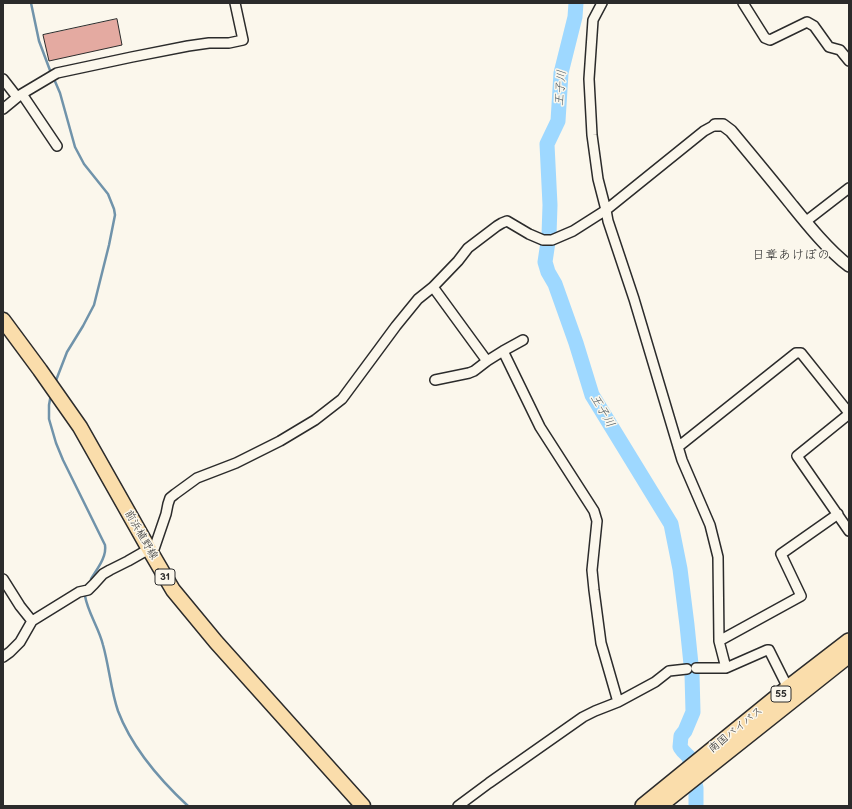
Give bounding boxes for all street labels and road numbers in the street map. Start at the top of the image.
street label: 前浜植野線 [122,508,160,562]
road number: 31 [155,569,175,585]
road number: 55 [771,686,791,702]
street label: 南国バイパス [706,704,766,756]

